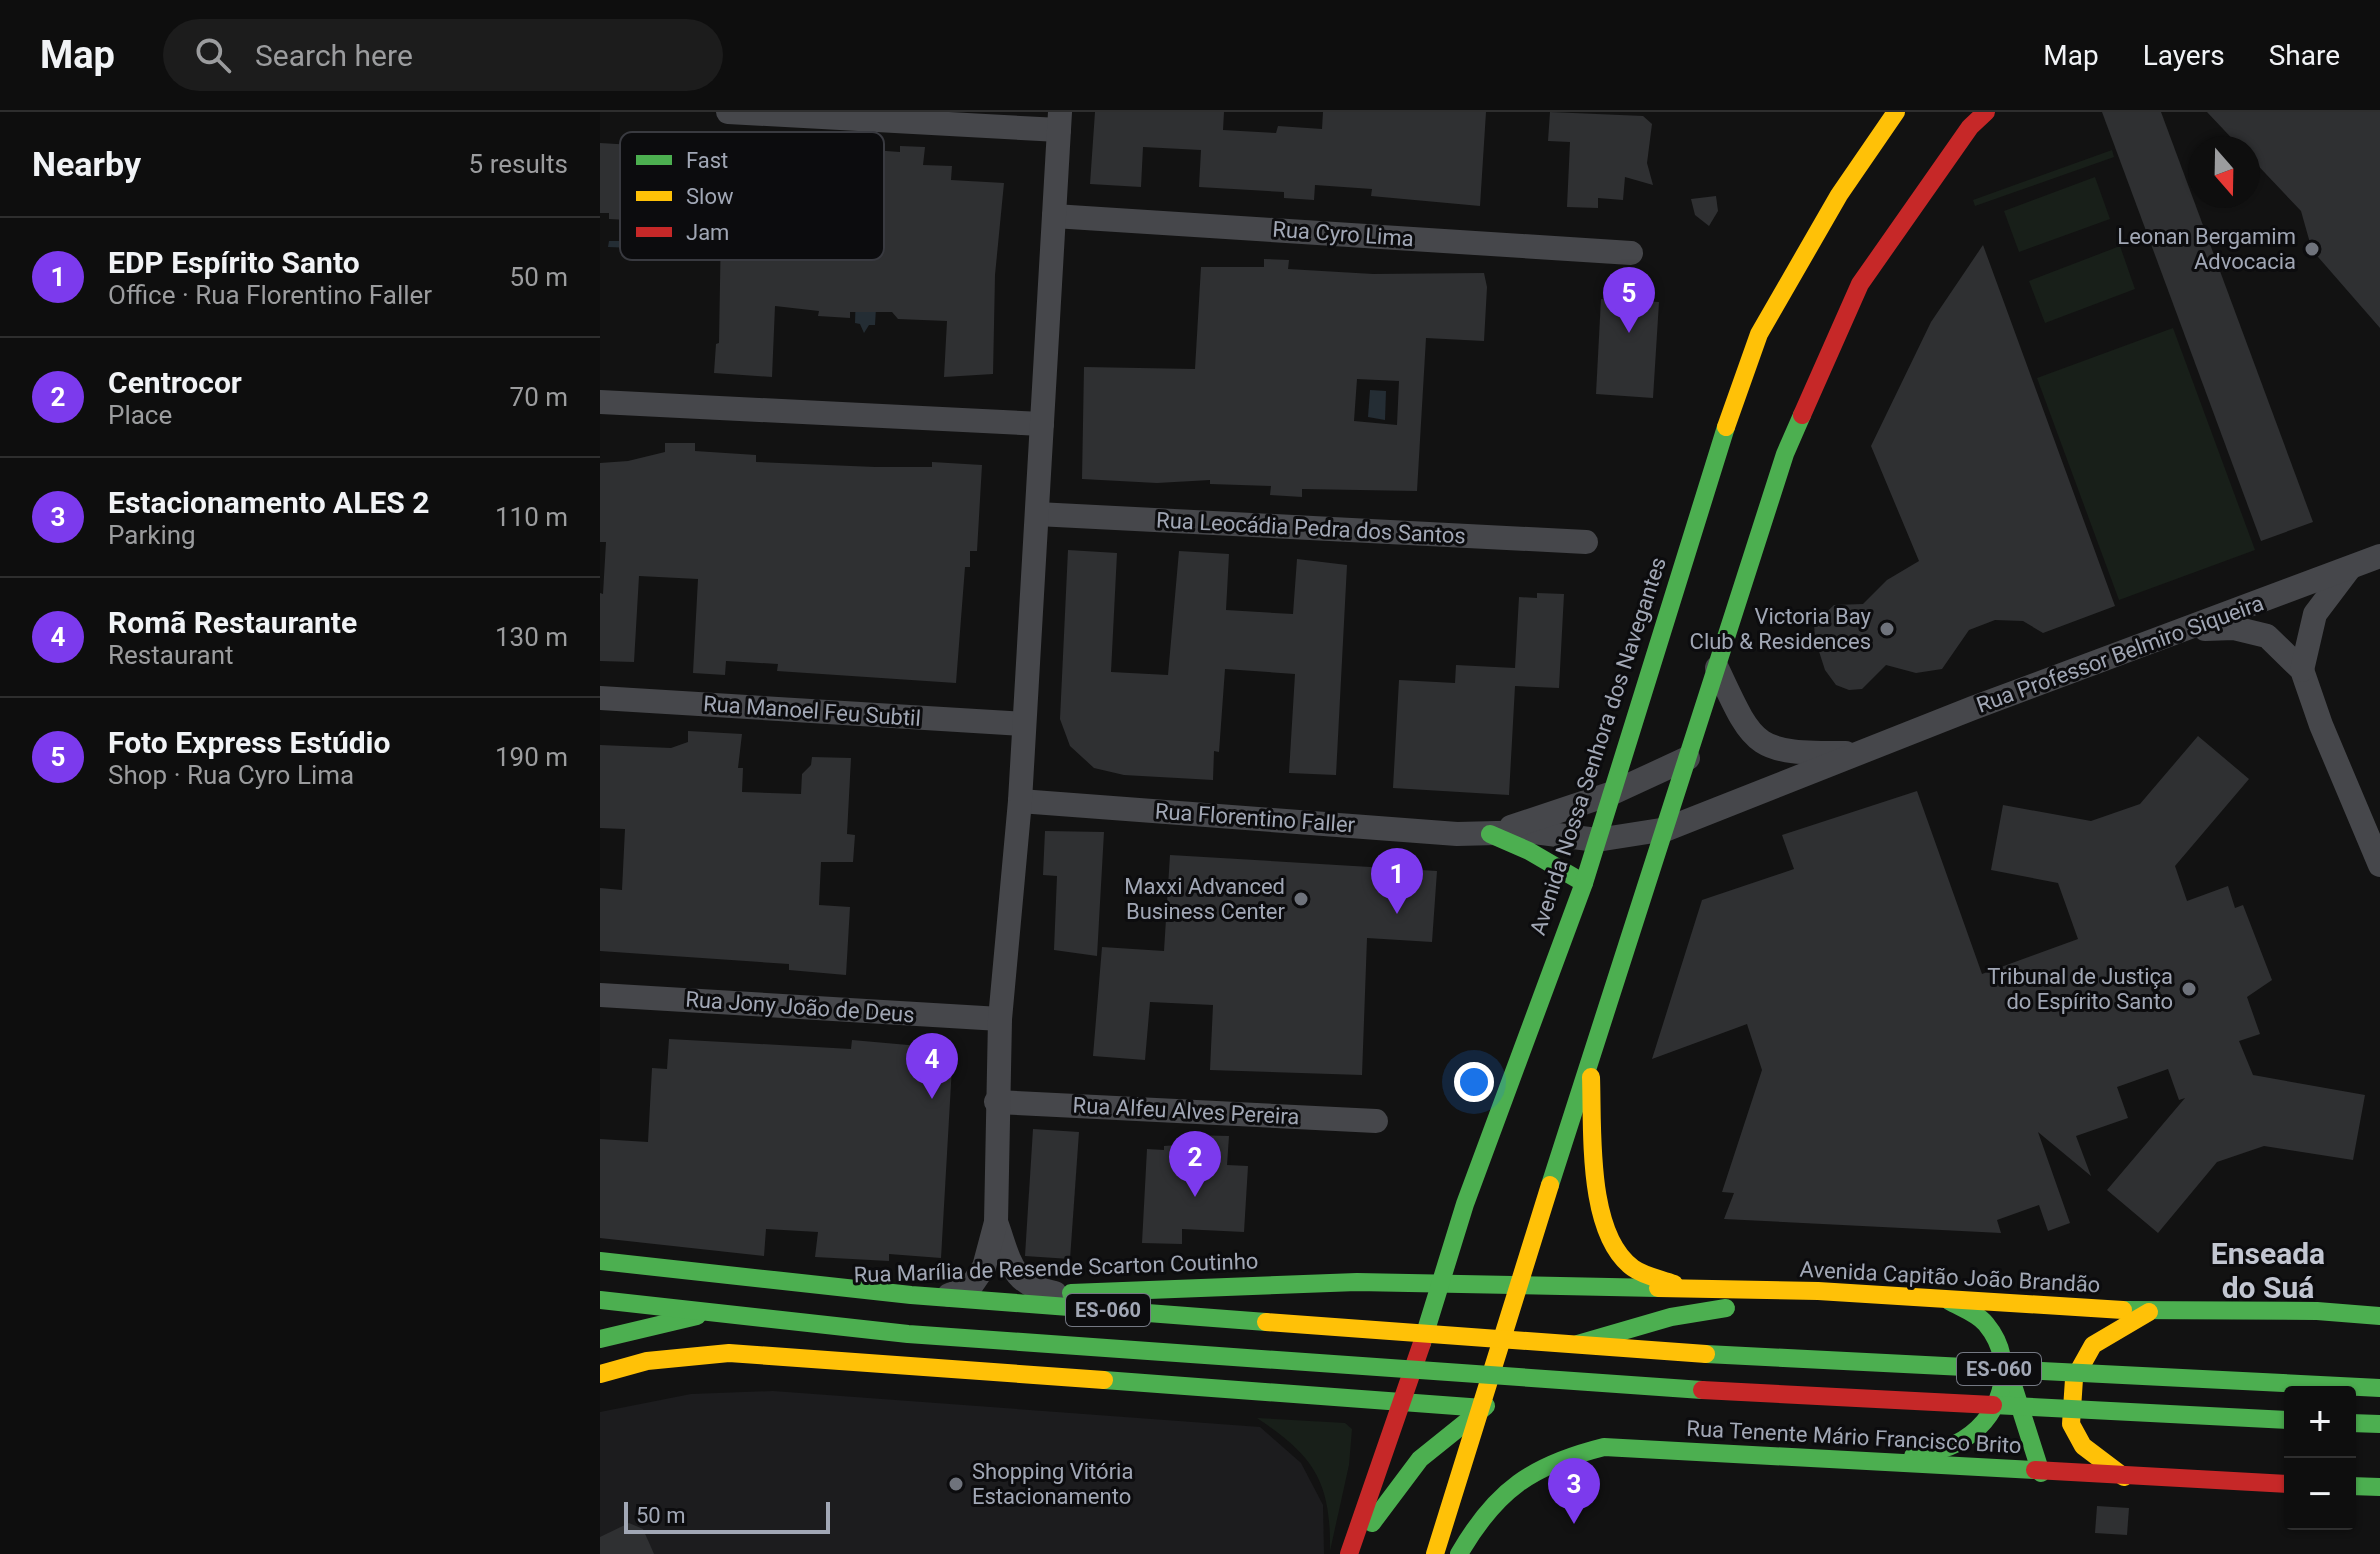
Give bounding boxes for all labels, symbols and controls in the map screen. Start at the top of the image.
search box [163,19,723,91]
text: Map [40,33,115,77]
icon: search [191,33,235,77]
text: Search here [255,38,413,73]
text: Map [2043,39,2099,72]
text: Layers [2143,39,2225,72]
text: Share [2269,39,2340,72]
legend [620,132,884,260]
north arrow [2188,136,2260,208]
text: Nearby [32,144,141,184]
text: Fast [686,148,728,173]
text: 5 results [469,149,568,179]
text: Slow [686,184,734,209]
street label: Rua Cyro Lima [1272,217,1414,251]
text: Jam [686,220,729,245]
place label: Leonan Bergamim Advocacia [2117,224,2296,274]
marker: Leonan Bergamim Advocacia [2303,240,2321,258]
text: EDP Espírito Santo [108,245,360,280]
text: 1 [51,262,65,292]
text: 50 m [510,262,568,292]
pin: 5 [1603,267,1655,333]
text: Office · Rua Florentino Faller [108,280,432,310]
text: Centrocor [108,365,242,400]
text: 2 [51,382,65,412]
text: 70 m [510,382,568,412]
text: Place [108,400,172,430]
text: Estacionamento ALES 2 [108,485,429,520]
text: 3 [51,502,65,532]
text: 110 m [495,502,568,532]
street label: Rua Leocádia Pedra dos Santos [1156,507,1466,549]
text: Parking [108,520,196,550]
street label: Avenida Nossa Senhora dos Navegantes [1525,554,1671,938]
street label: Rua Professor Belmiro Siqueira [1973,590,2267,718]
place label: Victoria Bay Club & Residences [1690,604,1872,654]
text: Romã Restaurante [108,605,357,640]
marker: Victoria Bay Club & Residences [1878,620,1896,638]
text: 4 [51,622,65,652]
text: 130 m [495,622,568,652]
text: Restaurant [108,640,234,670]
street label: Rua Manoel Feu Subtil [702,691,922,731]
text: Foto Express Estúdio [108,725,390,760]
text: 5 [51,742,65,772]
text: 190 m [495,742,568,772]
text: Shop · Rua Cyro Lima [108,760,354,790]
street label: Rua Florentino Faller [1154,799,1356,838]
pin: 1 [1371,848,1423,914]
place label: Maxxi Advanced Business Center [1124,874,1286,924]
marker: Maxxi Advanced Business Center [1292,890,1310,908]
place label: Tribunal de Justiça do Espírito Santo [1987,964,2173,1014]
marker: Tribunal de Justiça do Espírito Santo [2180,980,2198,998]
street label: Rua Jony João de Deus [685,987,915,1027]
pin: 4 [906,1033,958,1099]
your location [1454,1062,1494,1102]
street label: Rua Alfeu Alves Pereira [1072,1093,1300,1129]
pin: 2 [1169,1131,1221,1197]
district label: Enseada do Suá [2211,1236,2325,1305]
street label: Rua Marília de Resende Scarton Coutinho [853,1248,1259,1288]
street label: Avenida Capitão João Brandão [1799,1257,2101,1297]
road number: ES-060 [1066,1294,1150,1326]
road number: ES-060 [1957,1353,2041,1385]
map controls [2284,1386,2356,1530]
button: + [2284,1386,2356,1458]
street label: Rua Tenente Mário Francisco Brito [1686,1416,2022,1458]
pin: 3 [1548,1458,1600,1524]
button: − [2284,1458,2356,1530]
place label: Shopping Vitória Estacionamento [972,1459,1133,1509]
marker: Shopping Vitória Estacionamento [947,1475,965,1493]
scale bar [624,1498,830,1534]
text: 50 m [636,1503,685,1528]

